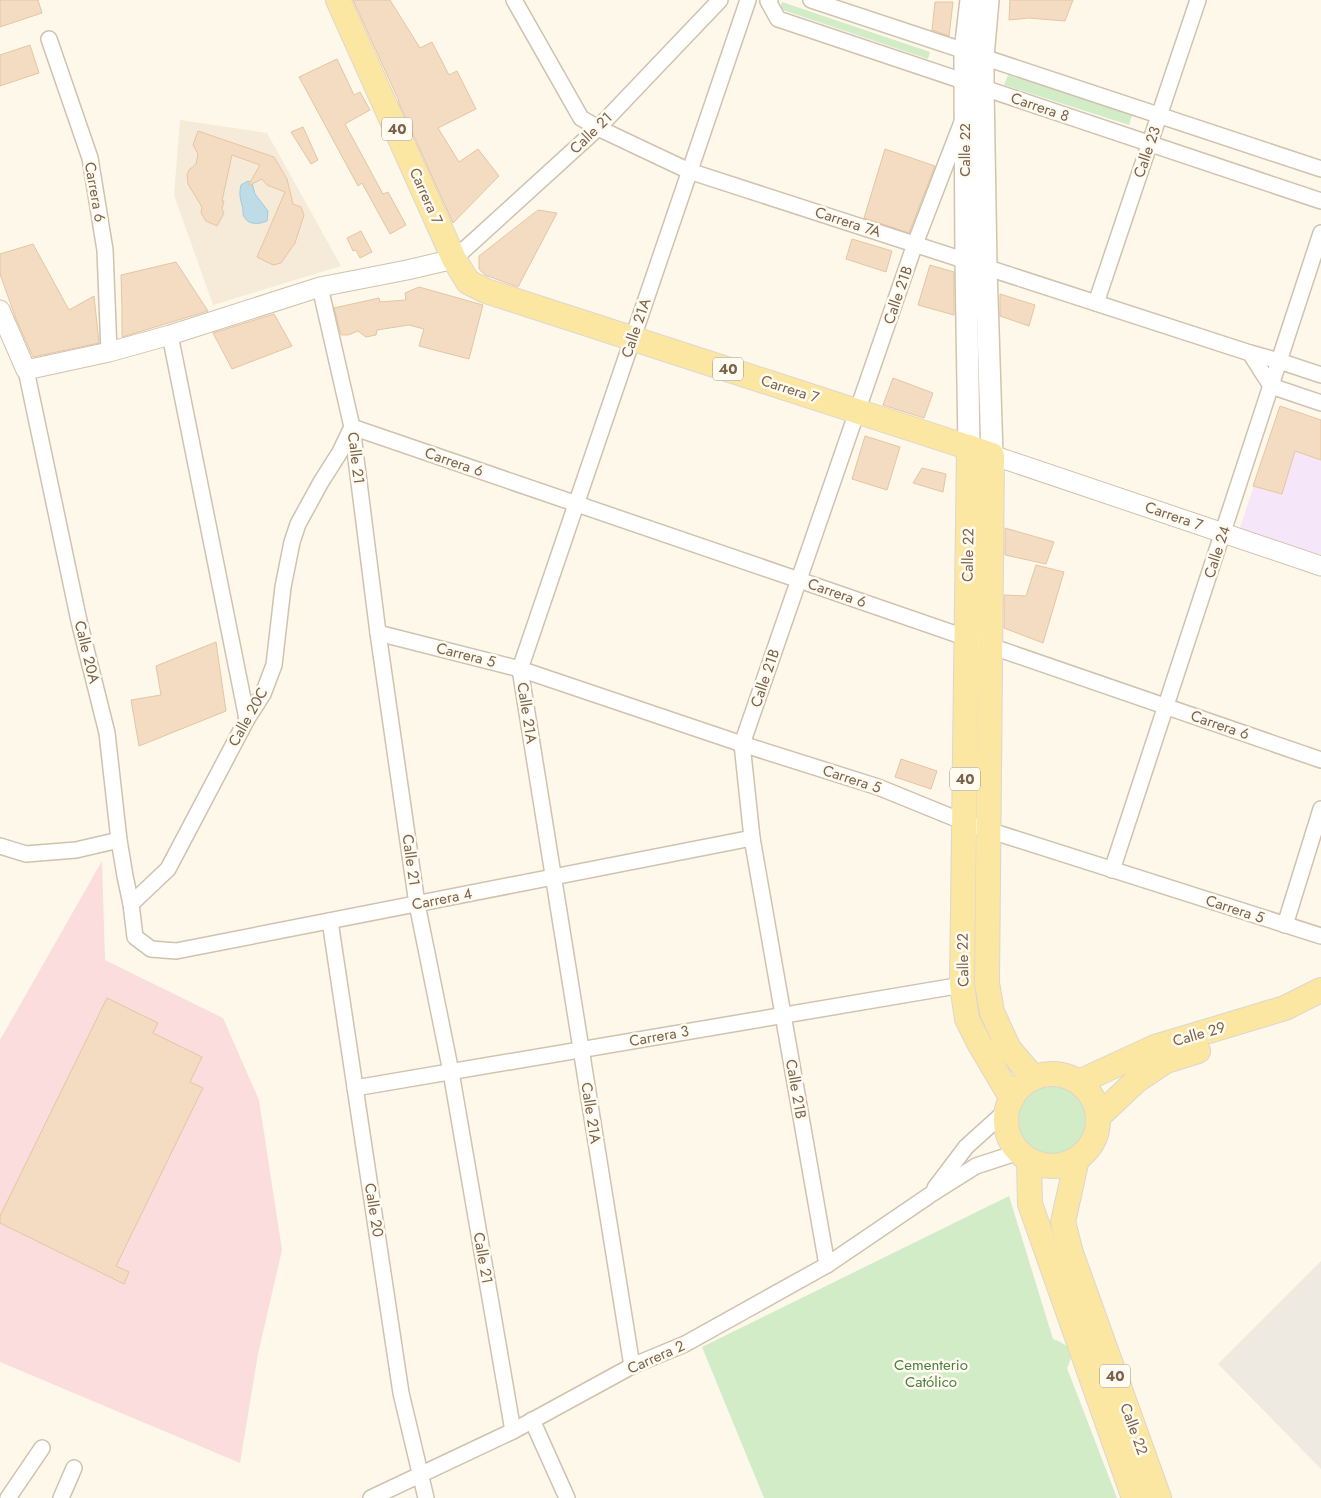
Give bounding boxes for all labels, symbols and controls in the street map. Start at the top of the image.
street label: Carrera 8 [1008,87,1072,127]
street label: Calle 21 [565,107,617,159]
road number: 40 [382,118,412,140]
street label: Calle 22 [954,123,976,177]
street label: Calle 23 [1128,123,1166,181]
street label: Carrera 6 [79,160,111,224]
street label: Carrera 7 [404,164,448,228]
street label: Carrera 7A [812,201,884,243]
street label: Calle 21B [878,263,918,327]
street label: Calle 21A [616,295,656,361]
road number: 40 [713,358,743,380]
street label: Carrera 7 [758,369,822,409]
street label: Calle 21 [342,431,370,485]
street label: Carrera 6 [422,442,486,482]
street label: Carrera 7 [1142,496,1206,536]
street label: Calle 24 [1198,523,1236,581]
street label: Calle 22 [957,528,979,582]
street label: Carrera 6 [805,573,869,613]
street label: Calle 20A [69,618,105,686]
street label: Carrera 5 [434,637,498,673]
street label: Calle 21B [745,646,785,710]
street label: Calle 21A [511,681,543,745]
street label: Calle 20C [223,683,273,751]
street label: Carrera 6 [1188,705,1252,745]
street label: Carrera 5 [820,759,884,799]
road number: 40 [950,768,980,791]
street label: Calle 21 [396,833,426,887]
street label: Carrera 4 [410,882,474,916]
street label: Carrera 5 [1203,889,1267,929]
street label: Calle 22 [952,933,974,987]
street label: Calle 29 [1170,1016,1228,1052]
street label: Carrera 3 [627,1020,691,1052]
street label: Calle 21B [780,1057,812,1121]
street label: Calle 21A [575,1081,607,1145]
street label: Calle 20 [359,1182,389,1238]
street label: Calle 21 [468,1231,498,1285]
street label: Carrera 2 [624,1335,688,1379]
park label: Cementerio Católico [894,1354,968,1393]
road number: 40 [1100,1364,1130,1388]
street label: Calle 22 [1114,1400,1154,1458]

